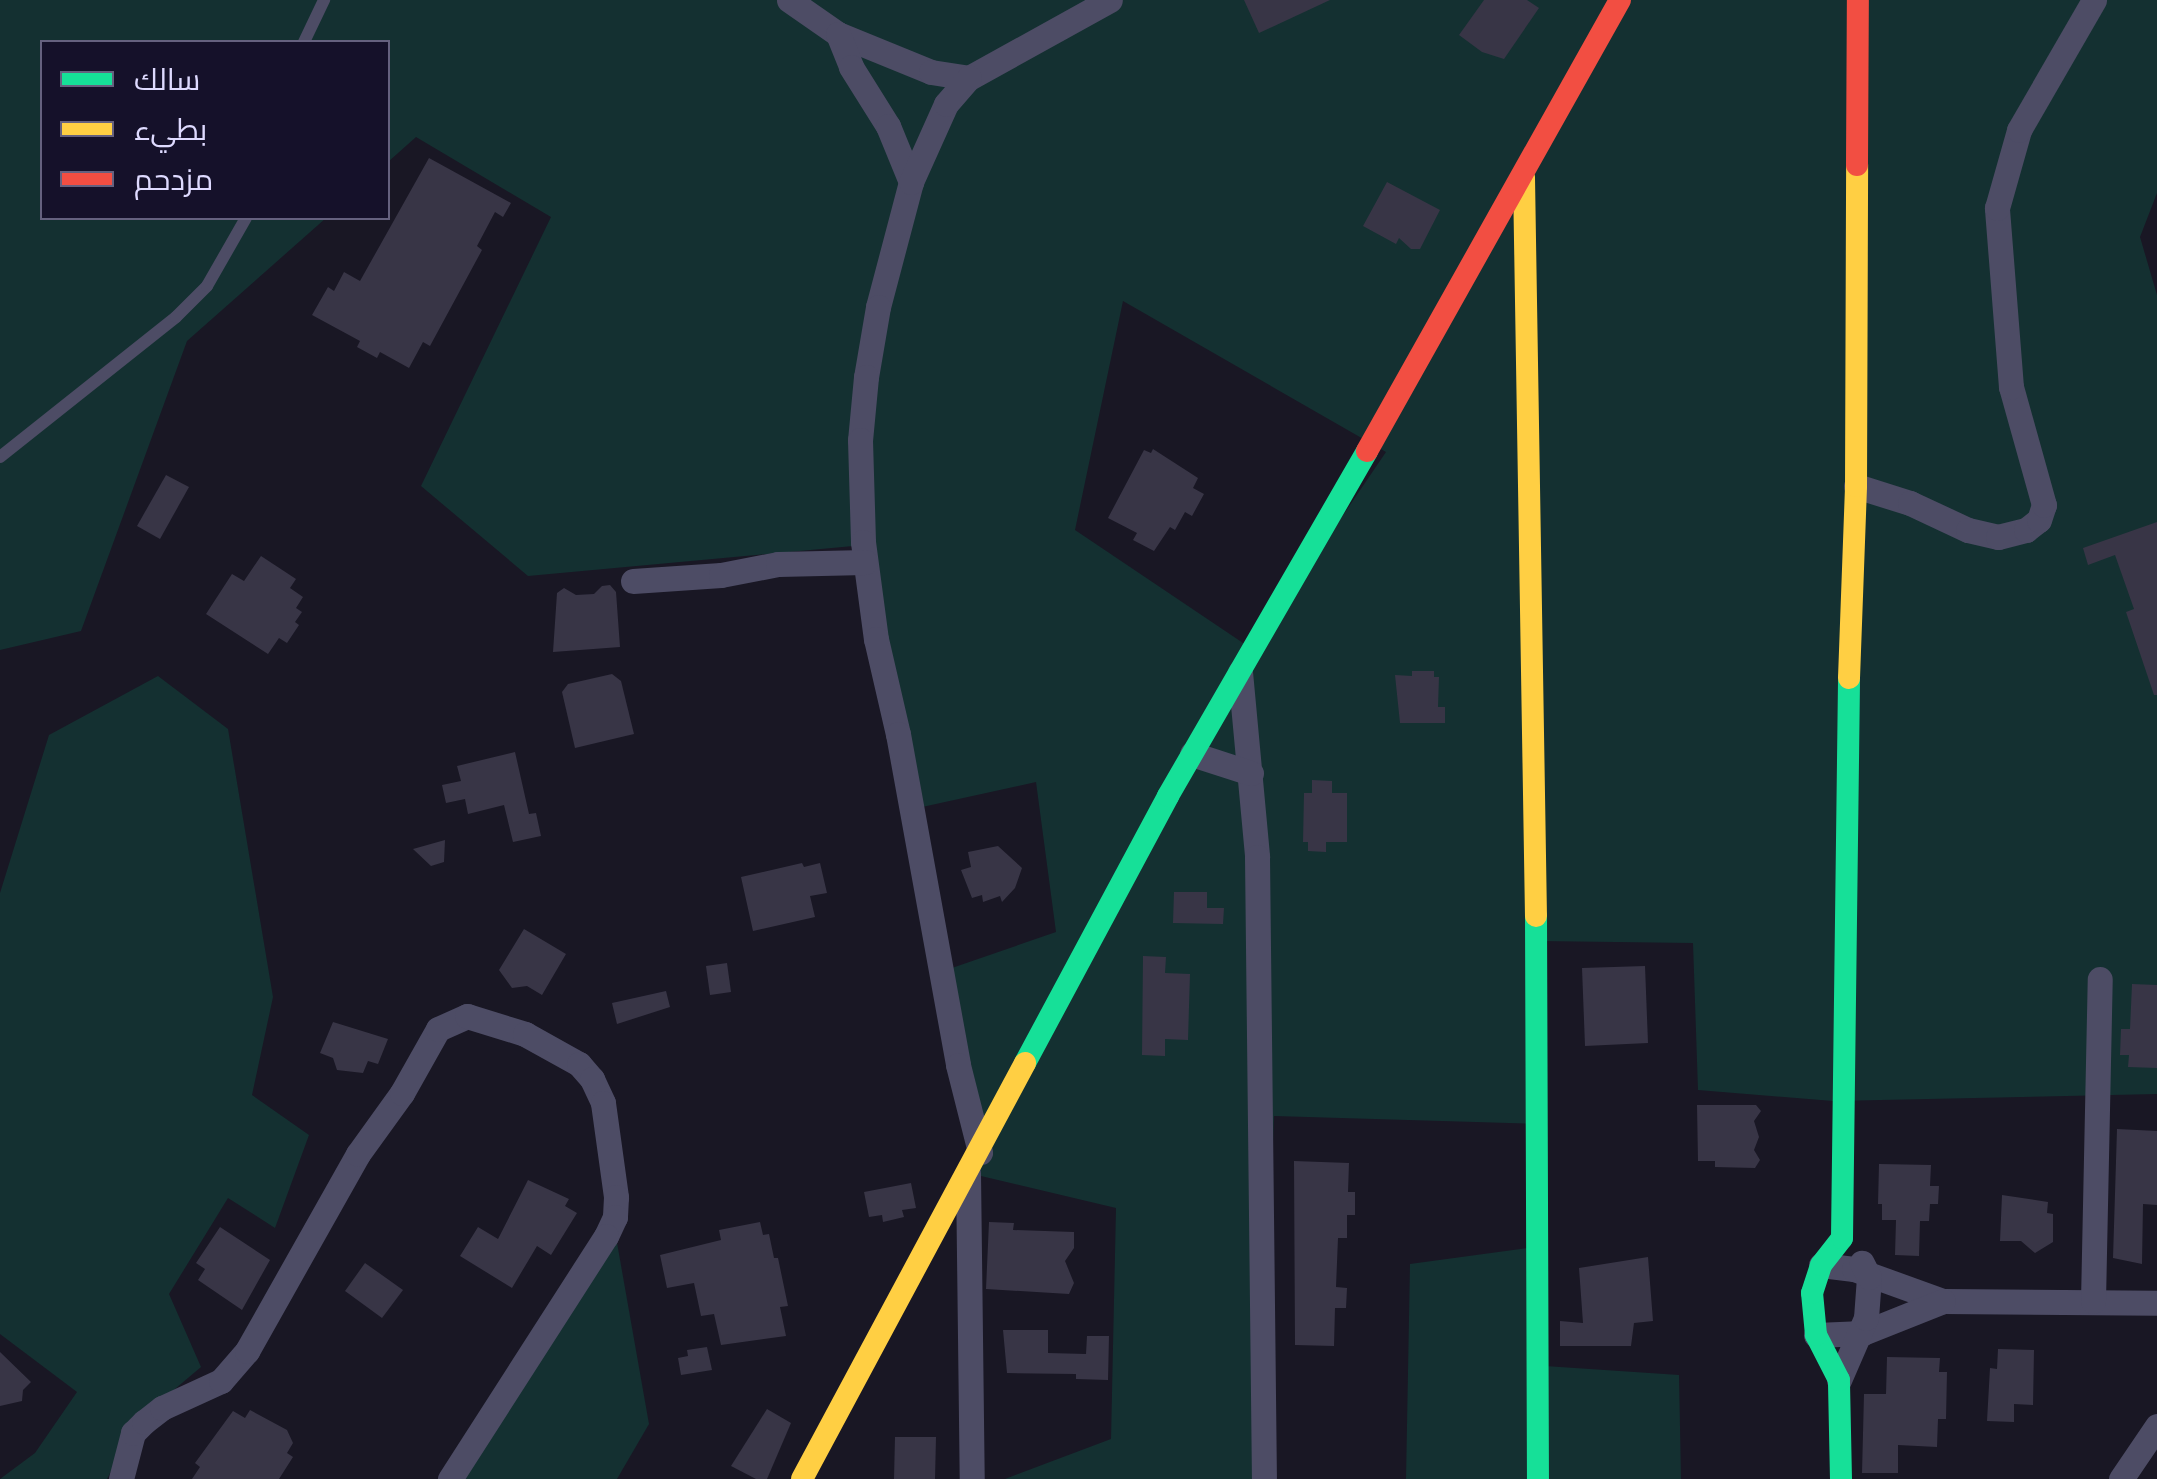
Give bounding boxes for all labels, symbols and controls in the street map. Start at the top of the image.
legend [40,40,390,220]
text: سالك [134,58,200,101]
text: بطيء [134,108,207,151]
text: مزدحم [134,158,213,201]

